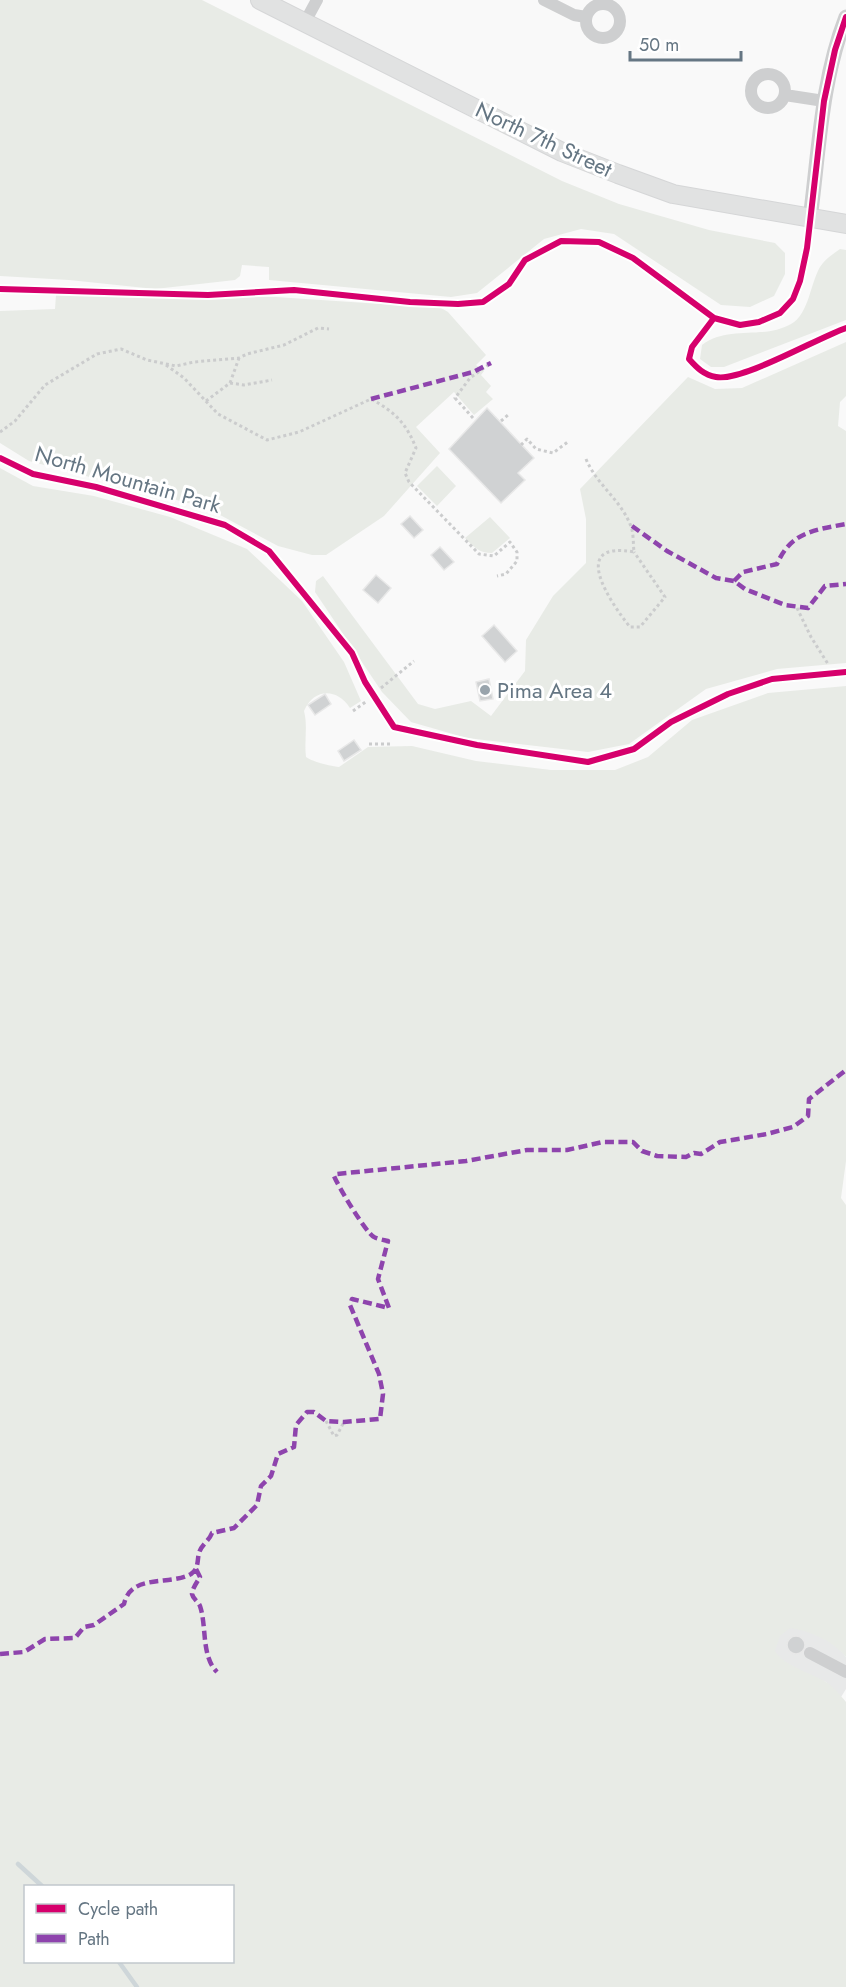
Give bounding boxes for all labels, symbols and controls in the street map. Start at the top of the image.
scale bar [630,24,741,62]
text: 50 m [639,32,679,58]
street label: North 7th Street [470,93,618,185]
street label: North Mountain Park [31,437,225,521]
place label: Pima Area 4 [497,674,612,706]
marker: Pima Area 4 [478,683,492,697]
legend [24,1885,234,1963]
text: Cycle path [78,1896,158,1922]
text: Path [78,1926,110,1952]

